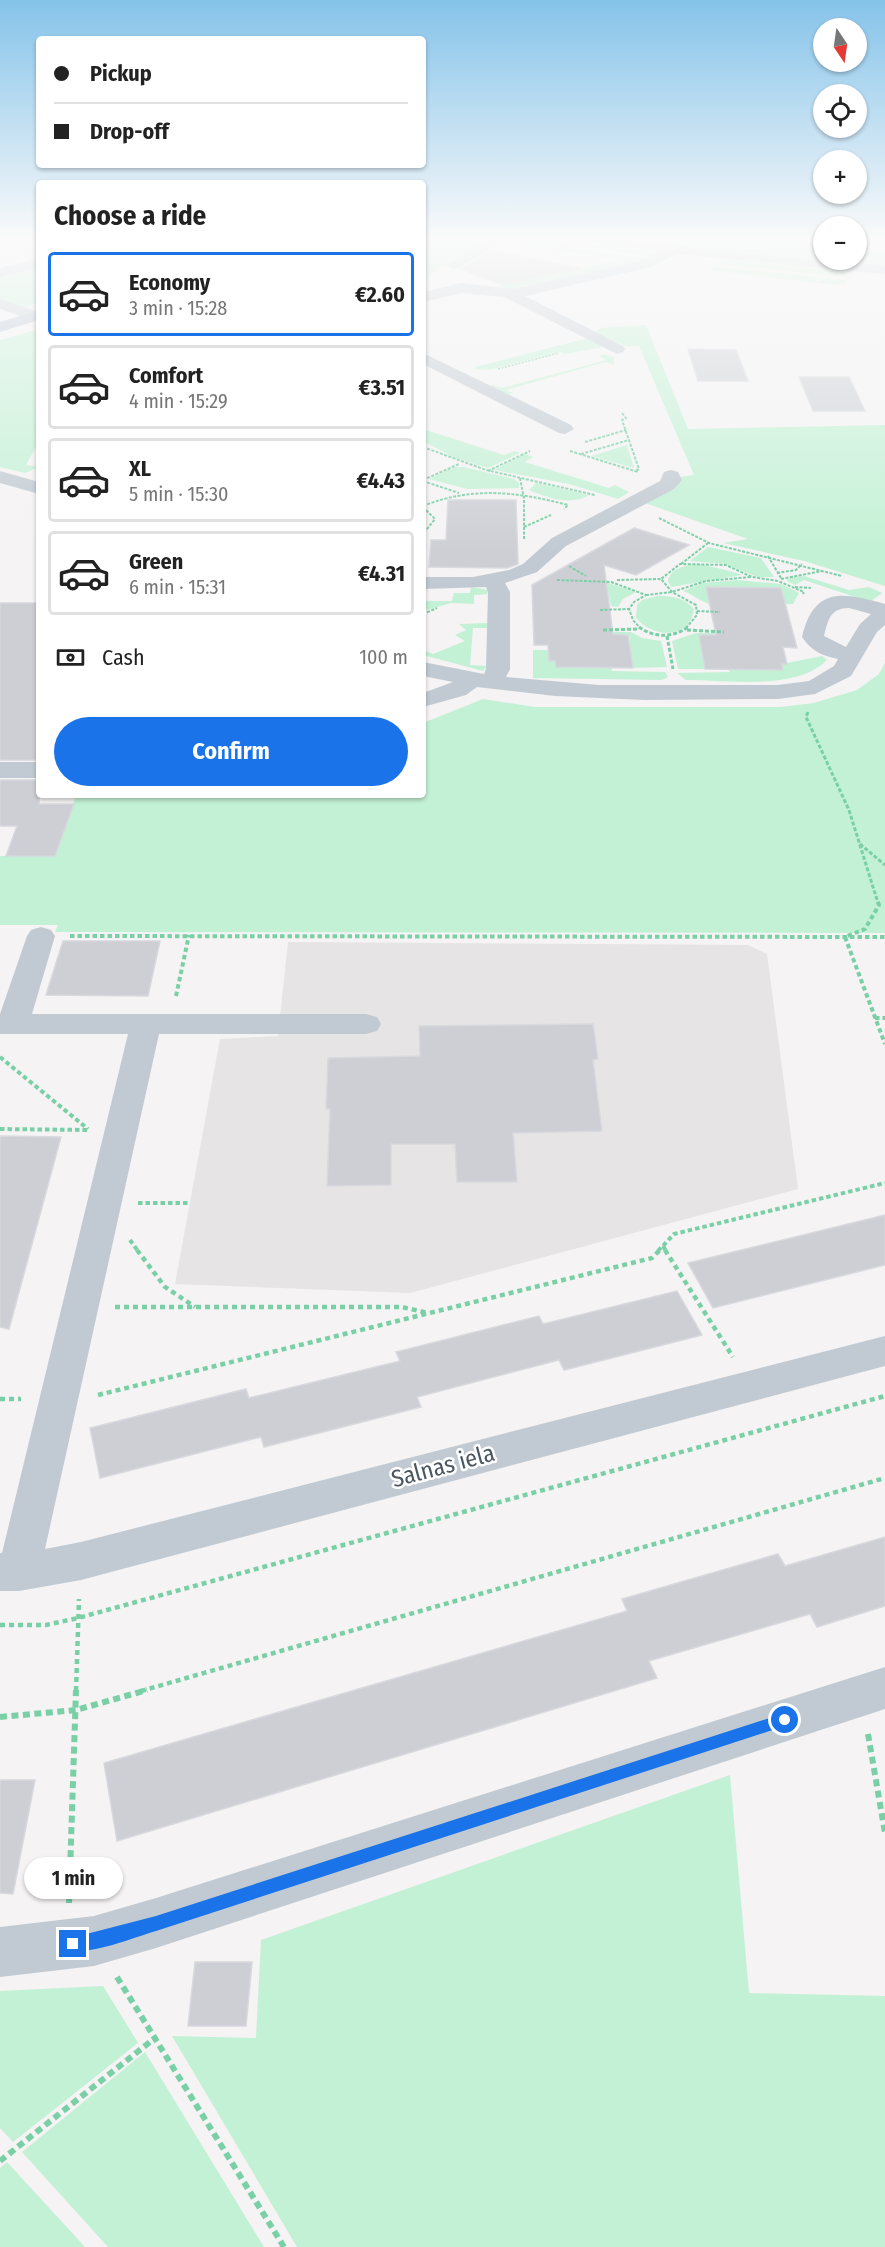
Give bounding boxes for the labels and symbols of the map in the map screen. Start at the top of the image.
north arrow [813,18,867,72]
street label: Salnas iela [388,1439,498,1493]
route start [771,1706,798,1733]
callout: 1 min [23,1857,122,1899]
route end [59,1930,86,1957]

